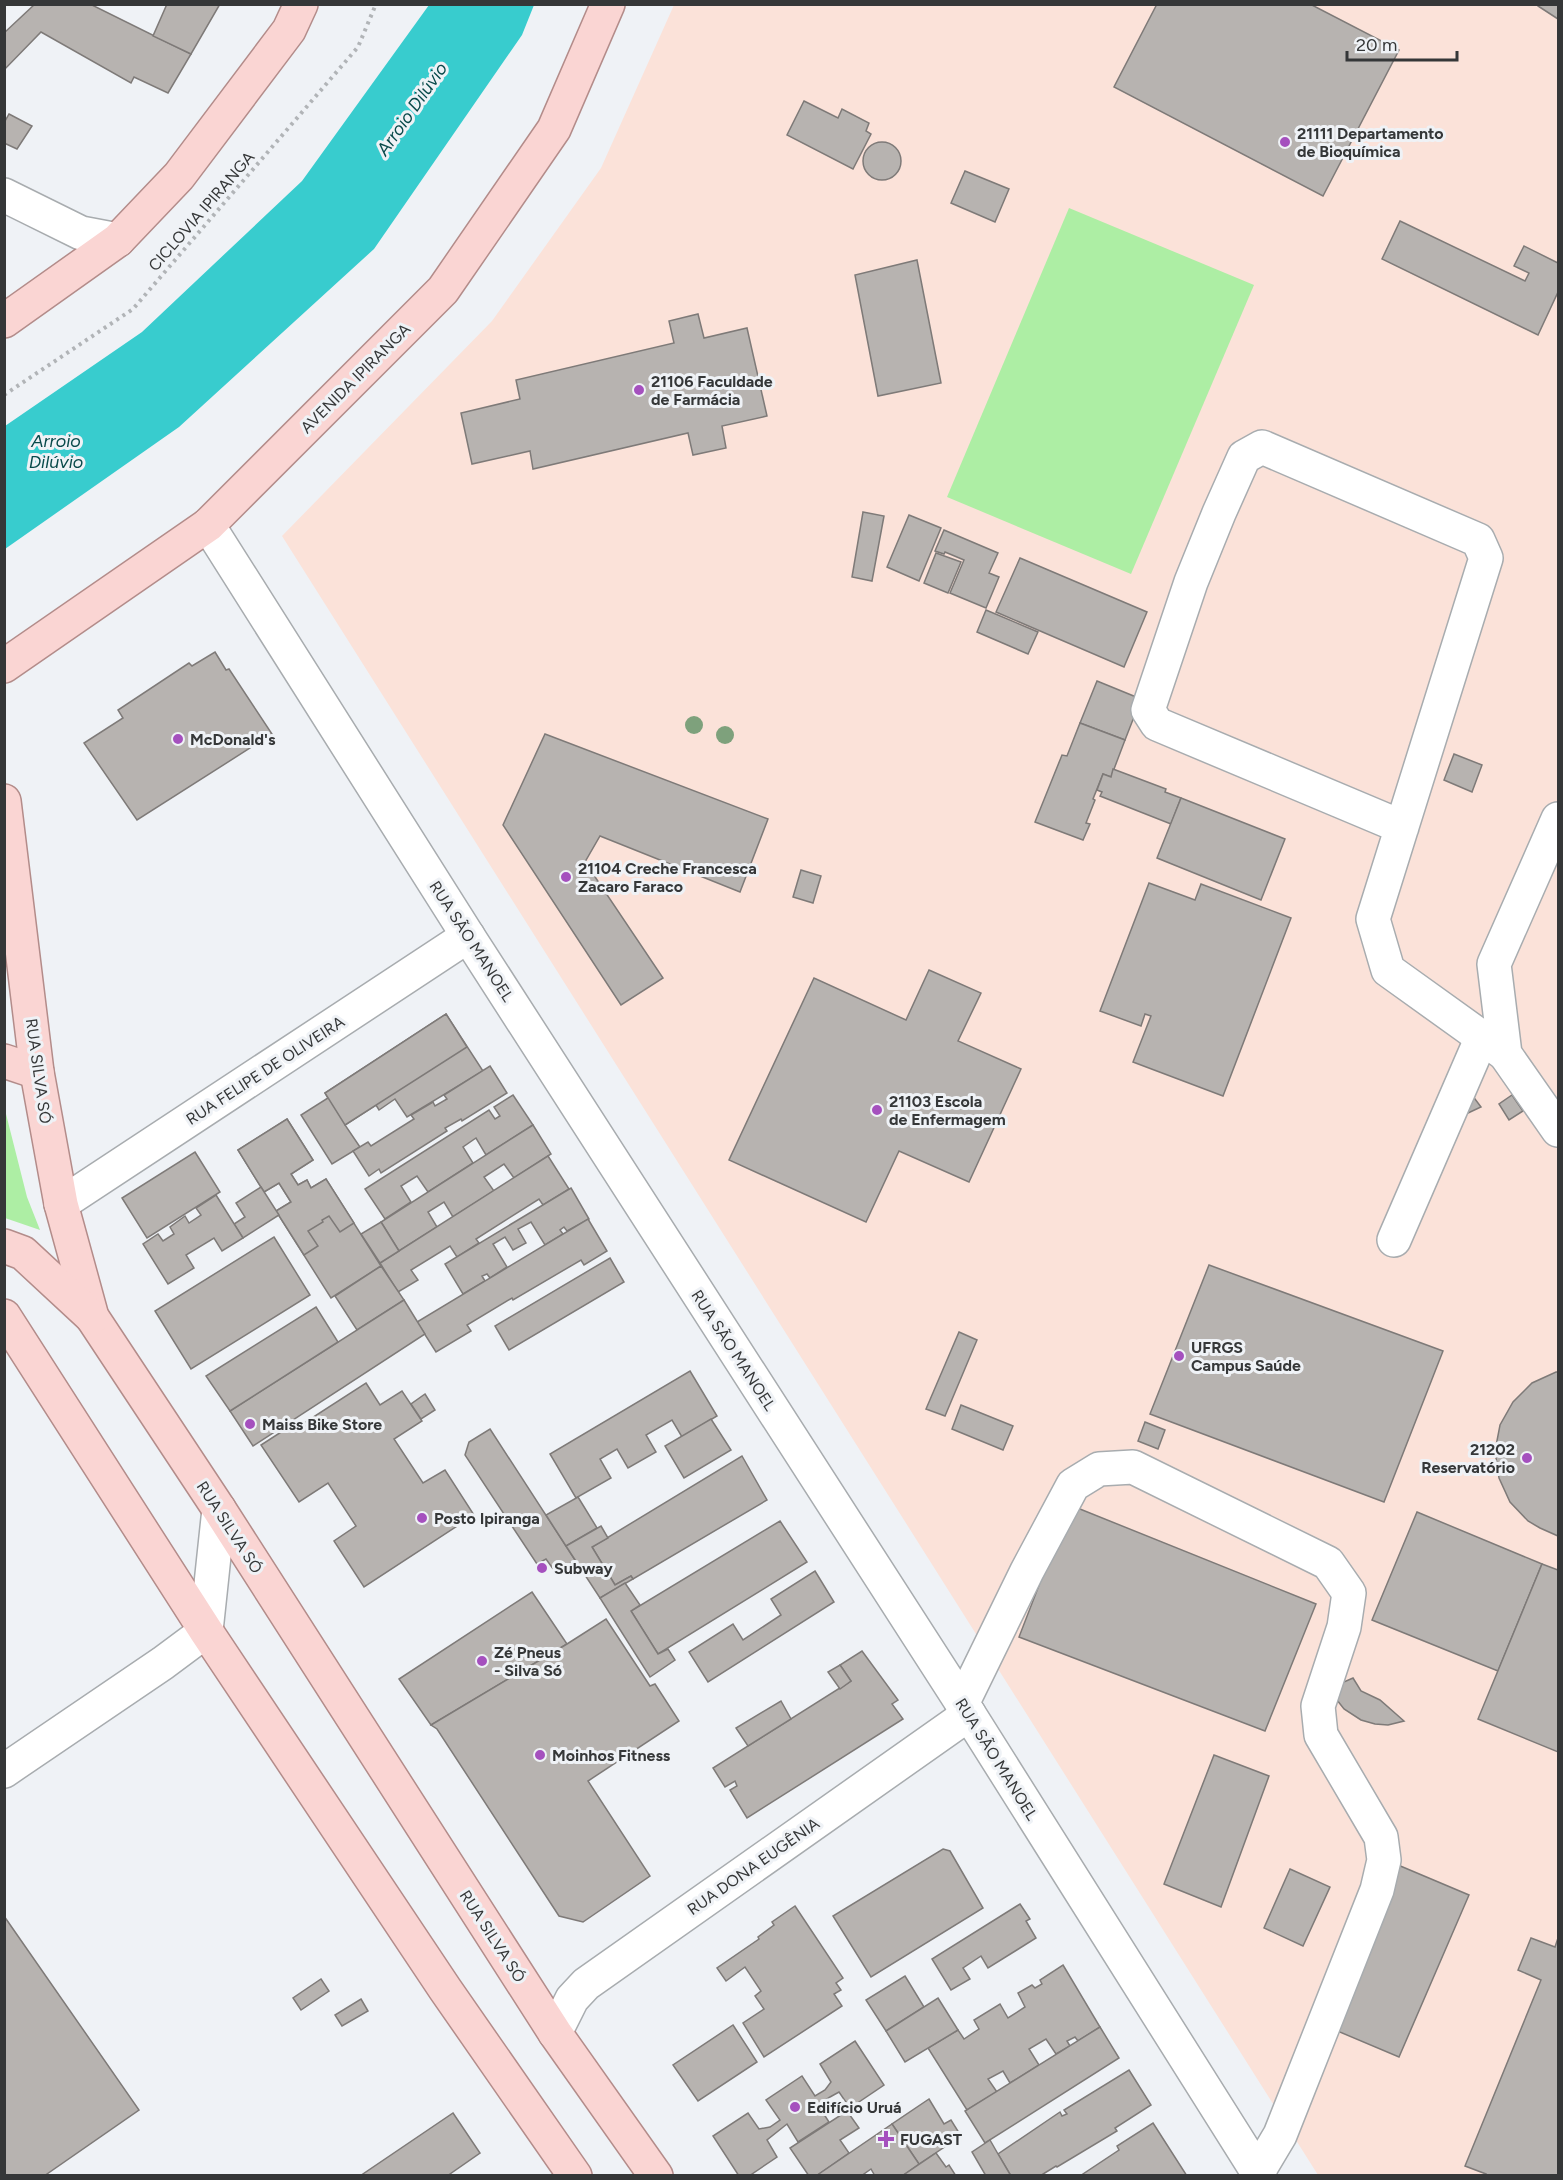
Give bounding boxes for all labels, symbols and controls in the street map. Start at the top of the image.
scale bar [1347,24,1456,62]
text: 20 m [1356,34,1397,56]
water label: Arroio Dilúvio [371,58,452,161]
place label: 21111 Departamento de Bioquímica [1297,124,1444,161]
marker: 21111 Departamento de Bioquímica [1278,135,1292,149]
street label: CICLOVIA IPIRANGA [144,148,259,275]
street label: AVENIDA IPIRANGA [297,319,414,437]
place label: 21106 Faculdade de Farmácia [651,372,773,409]
marker: 21106 Faculdade de Farmácia [632,383,646,397]
water label: Arroio Dilúvio [29,430,83,473]
place label: McDonald's [190,730,276,749]
marker: McDonald's [171,732,185,746]
place label: 21104 Creche Francesca Zacaro Faraco [578,859,757,896]
marker: 21104 Creche Francesca Zacaro Faraco [559,870,573,884]
street label: RUA SÃO MANOEL [425,877,518,1006]
street label: RUA FELIPE DE OLIVEIRA [183,1012,348,1129]
street label: RUA SILVA SÓ [22,1017,55,1125]
place label: 21103 Escola de Enfermagem [889,1092,1006,1129]
marker: 21103 Escola de Enfermagem [870,1103,884,1117]
street label: RUA SÃO MANOEL [687,1286,780,1415]
place label: UFRGS Campus Saúde [1191,1338,1301,1375]
marker: UFRGS Campus Saúde [1172,1349,1186,1363]
place label: Maiss Bike Store [262,1415,382,1434]
marker: Maiss Bike Store [243,1417,257,1431]
place label: 21202 Reservatório [1421,1440,1515,1477]
marker: 21202 Reservatório [1520,1451,1534,1465]
street label: RUA SILVA SÓ [193,1478,266,1577]
place label: Posto Ipiranga [434,1509,540,1528]
marker: Posto Ipiranga [415,1511,429,1525]
place label: Subway [554,1559,613,1578]
marker: Subway [535,1561,549,1575]
place label: Zé Pneus - Silva Só [494,1643,562,1680]
marker: Zé Pneus - Silva Só [475,1654,489,1668]
street label: RUA SÃO MANOEL [951,1695,1042,1824]
place label: Moinhos Fitness [552,1746,671,1765]
marker: Moinhos Fitness [533,1748,547,1762]
street label: RUA DONA EUGÊNIA [684,1814,823,1919]
street label: RUA SILVA SÓ [456,1887,529,1986]
place label: Edifício Uruá [807,2098,902,2117]
marker: Edifício Uruá [788,2100,802,2114]
marker: FUGAST [877,2130,895,2148]
place label: FUGAST [900,2130,963,2149]

